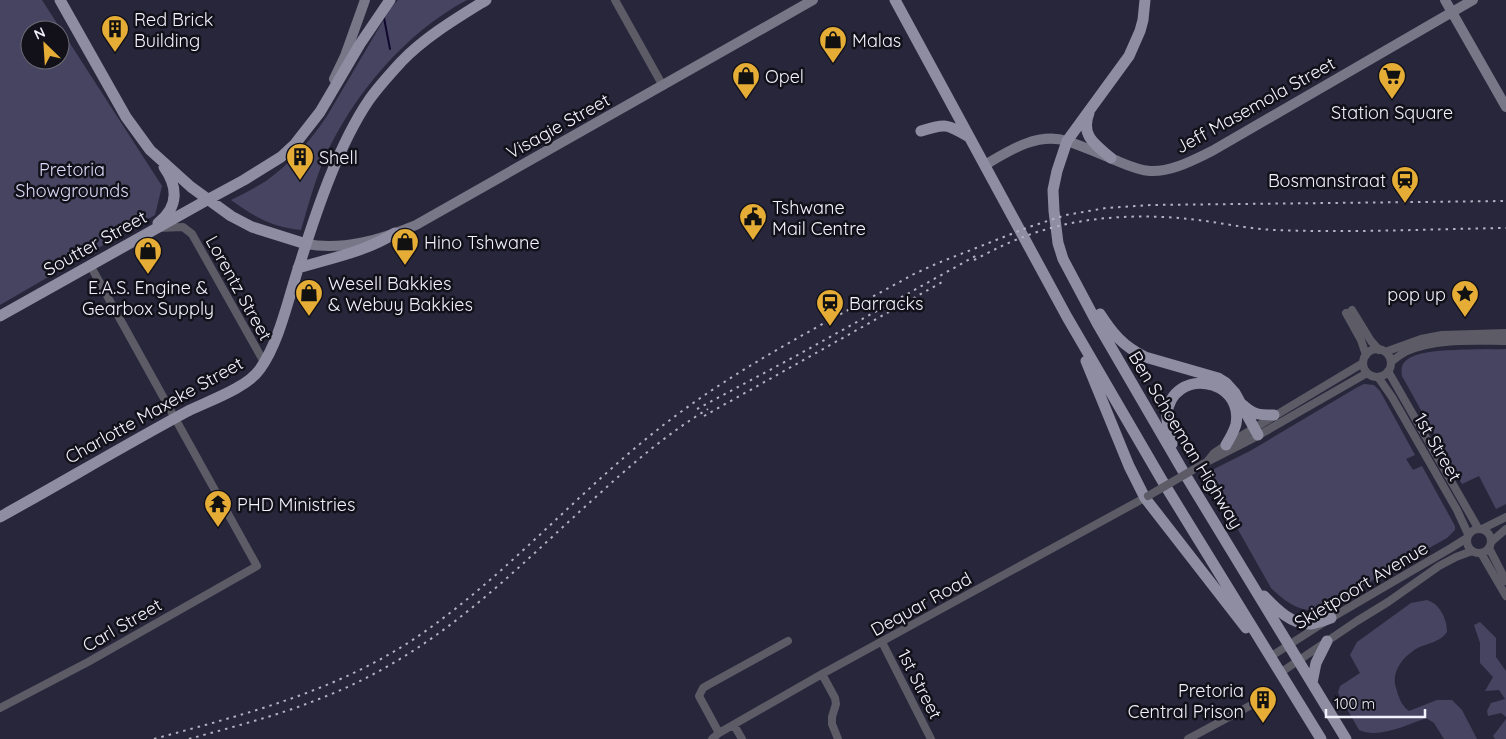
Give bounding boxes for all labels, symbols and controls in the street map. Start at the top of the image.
place label: Red Brick Building [134,8,213,52]
building icon: Red Brick Building [100,14,130,53]
north arrow [20,20,70,70]
text: N [31,23,48,44]
shop icon: Malas [818,25,848,64]
place label: Malas [852,29,901,52]
street label: Jeff Masemola Street [1171,52,1339,158]
shop icon: Opel [731,61,761,100]
supermarket icon: Station Square [1377,61,1407,100]
place label: Opel [765,65,804,88]
street label: Visagie Street [502,88,614,164]
place label: Station Square [1331,101,1453,124]
building icon: Shell [285,142,315,181]
place label: Shell [319,146,358,169]
park label: Pretoria Showgrounds [15,158,129,202]
station icon: Bosmanstraat [1390,165,1420,204]
place label: Bosmanstraat [1268,169,1386,192]
place label: Tshwane Mail Centre [772,196,866,240]
public building icon: Tshwane Mail Centre [738,202,768,241]
street label: Soutter Street [39,205,151,281]
shop icon: Hino Tshwane [390,227,420,266]
place label: Hino Tshwane [424,231,540,254]
street label: Lorentz Street [201,232,277,344]
shop icon: E.A.S. Engine & Gearbox Supply [133,236,163,275]
place label: Wesell Bakkies & Webuy Bakkies [328,272,473,316]
place label: E.A.S. Engine & Gearbox Supply [82,276,214,320]
shop icon: Wesell Bakkies & Webuy Bakkies [294,278,324,317]
place icon: pop up [1450,279,1480,318]
place label: pop up [1387,283,1446,306]
station icon: Barracks [815,288,845,327]
place label: Barracks [849,292,923,315]
street label: Ben Schoeman Highway [1124,347,1248,533]
street label: Charlotte Maxeke Street [61,351,247,469]
street label: 1st Street [1409,409,1467,485]
temple icon: PHD Ministries [203,489,233,528]
place label: PHD Ministries [237,493,355,516]
street label: Skietpoort Avenue [1290,536,1432,634]
street label: Dequar Road [867,567,975,641]
street label: Carl Street [78,593,166,657]
street label: 1st Street [893,645,947,723]
place label: Pretoria Central Prison [1128,679,1244,723]
building icon: Pretoria Central Prison [1248,685,1278,724]
scale bar [1326,686,1425,718]
text: 100 m [1334,694,1375,713]

